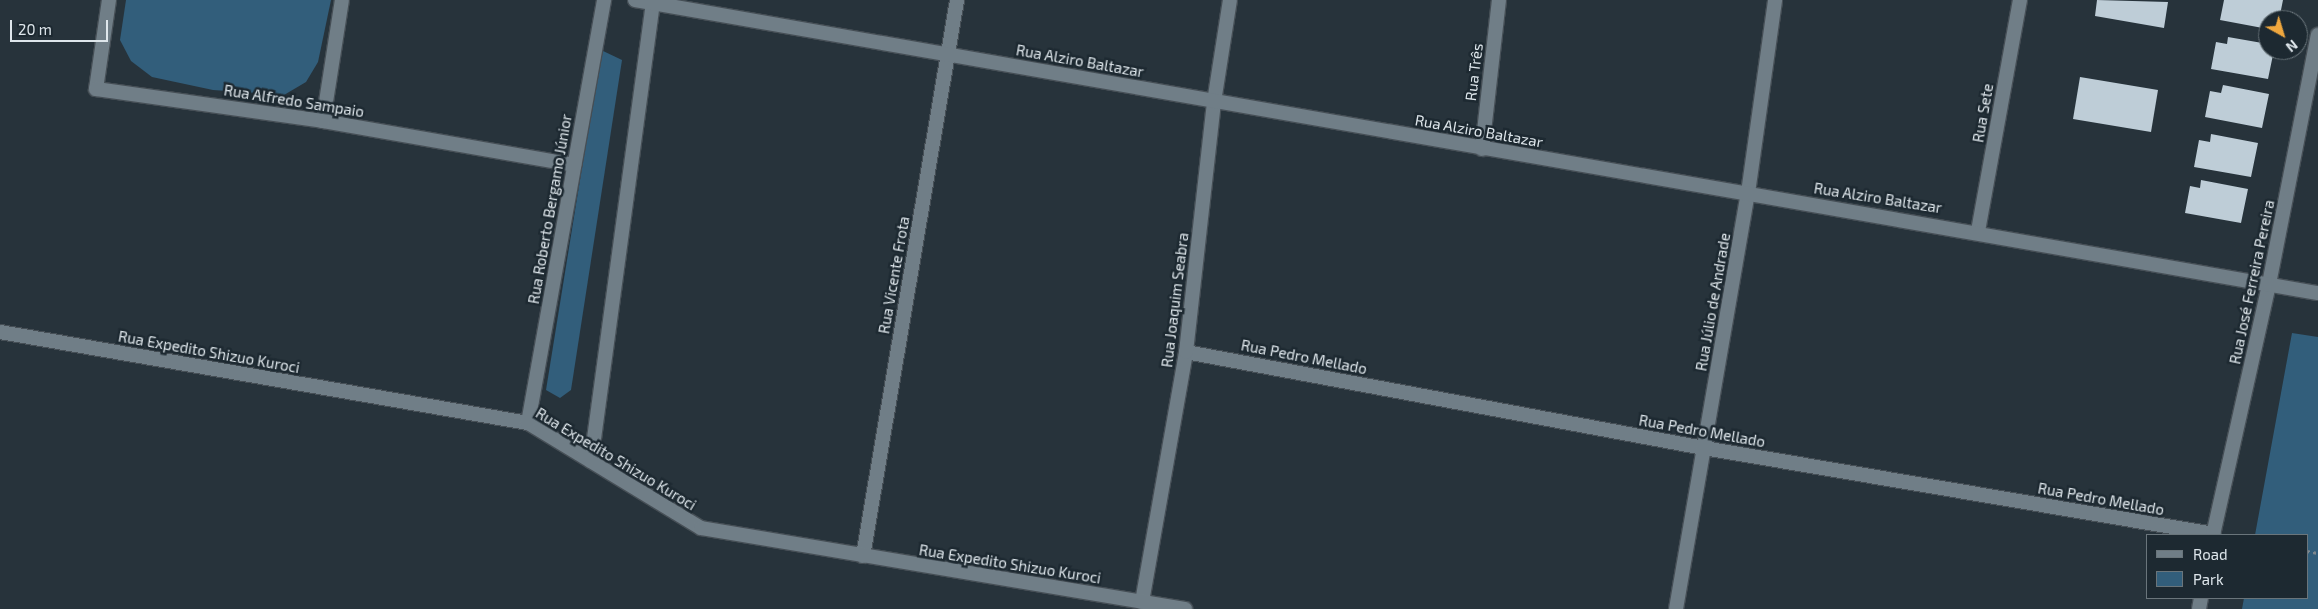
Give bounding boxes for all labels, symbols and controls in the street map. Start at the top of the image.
scale bar [12,10,110,42]
north arrow [2258,10,2308,60]
text: 20 m [18,20,52,38]
text: N [2283,36,2301,56]
street label: Rua Alziro Baltazar [1014,41,1146,81]
street label: Rua Três [1462,42,1486,102]
street label: Rua Alfredo Sampaio [222,81,366,121]
street label: Rua Sete [1969,82,1997,144]
street label: Rua Alziro Baltazar [1413,111,1545,151]
street label: Rua Roberto Bergamo Júnior [524,113,576,305]
street label: Rua Alziro Baltazar [1812,179,1944,217]
street label: Rua José Ferreira Pereira [2226,198,2278,366]
street label: Rua Vicente Frota [875,215,913,335]
street label: Rua Joaquim Seabra [1158,231,1192,369]
street label: Rua Júlio de Andrade [1692,231,1734,373]
street label: Rua Expedito Shizuo Kuroci [117,327,301,377]
street label: Rua Pedro Mellado [1239,336,1369,378]
street label: Rua Expedito Shizuo Kuroci [532,404,700,514]
street label: Rua Pedro Mellado [1637,411,1767,451]
street label: Rua Pedro Mellado [2036,479,2166,519]
legend [2146,534,2308,599]
street label: Rua Expedito Shizuo Kuroci [918,541,1102,587]
text: Road [2193,545,2228,563]
text: Park [2193,570,2224,588]

